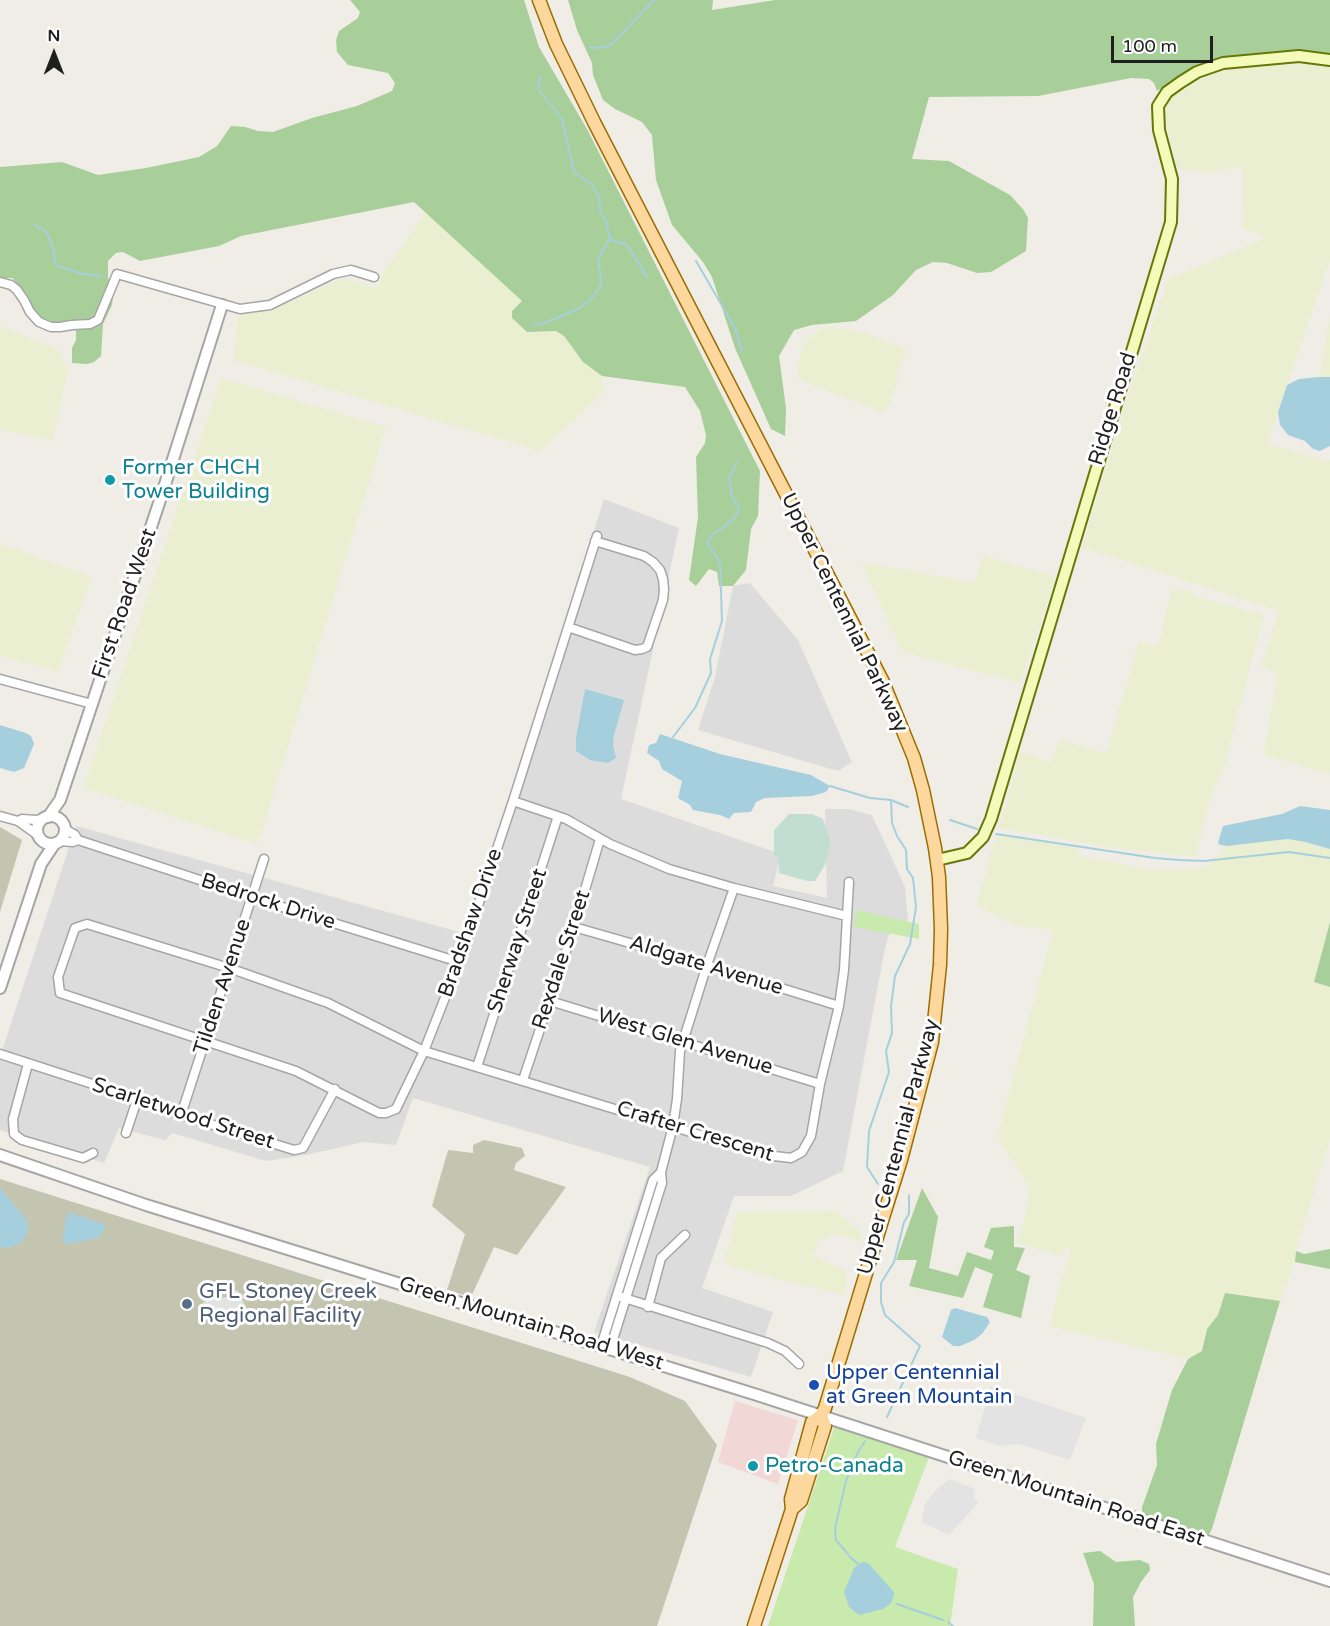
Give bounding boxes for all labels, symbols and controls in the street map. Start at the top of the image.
north arrow [24,24,84,84]
scale bar [1114,24,1216,62]
text: N [48,26,60,46]
text: 100 m [1122,35,1177,57]
street label: Ridge Road [1084,349,1142,469]
place label: Former CHCH Tower Building [122,455,270,505]
marker: Former CHCH Tower Building [103,473,117,487]
street label: Upper Centennial Parkway [775,489,913,737]
street label: First Road West [87,525,163,683]
street label: Bradshaw Drive [434,845,508,1001]
street label: Sherway Street [483,866,553,1016]
street label: Bedrock Drive [198,868,338,936]
street label: Rexdale Street [528,887,596,1033]
street label: Tilden Avenue [189,916,257,1058]
street label: Aldgate Avenue [626,931,786,1001]
street label: West Glen Avenue [594,1003,776,1081]
street label: Upper Centennial Parkway [853,1017,945,1277]
street label: Scarletwood Street [89,1073,277,1155]
street label: Crafter Crescent [613,1096,777,1168]
street label: Green Mountain Road West [396,1272,666,1376]
place label: GFL Stoney Creek Regional Facility [199,1279,377,1329]
marker: GFL Stoney Creek Regional Facility [180,1297,194,1311]
place label: Upper Centennial at Green Mountain [826,1360,1013,1410]
marker: Upper Centennial at Green Mountain [807,1378,821,1392]
street label: Green Mountain Road East [945,1446,1207,1552]
place label: Petro-Canada [765,1453,904,1479]
marker: Petro-Canada [746,1459,760,1473]

